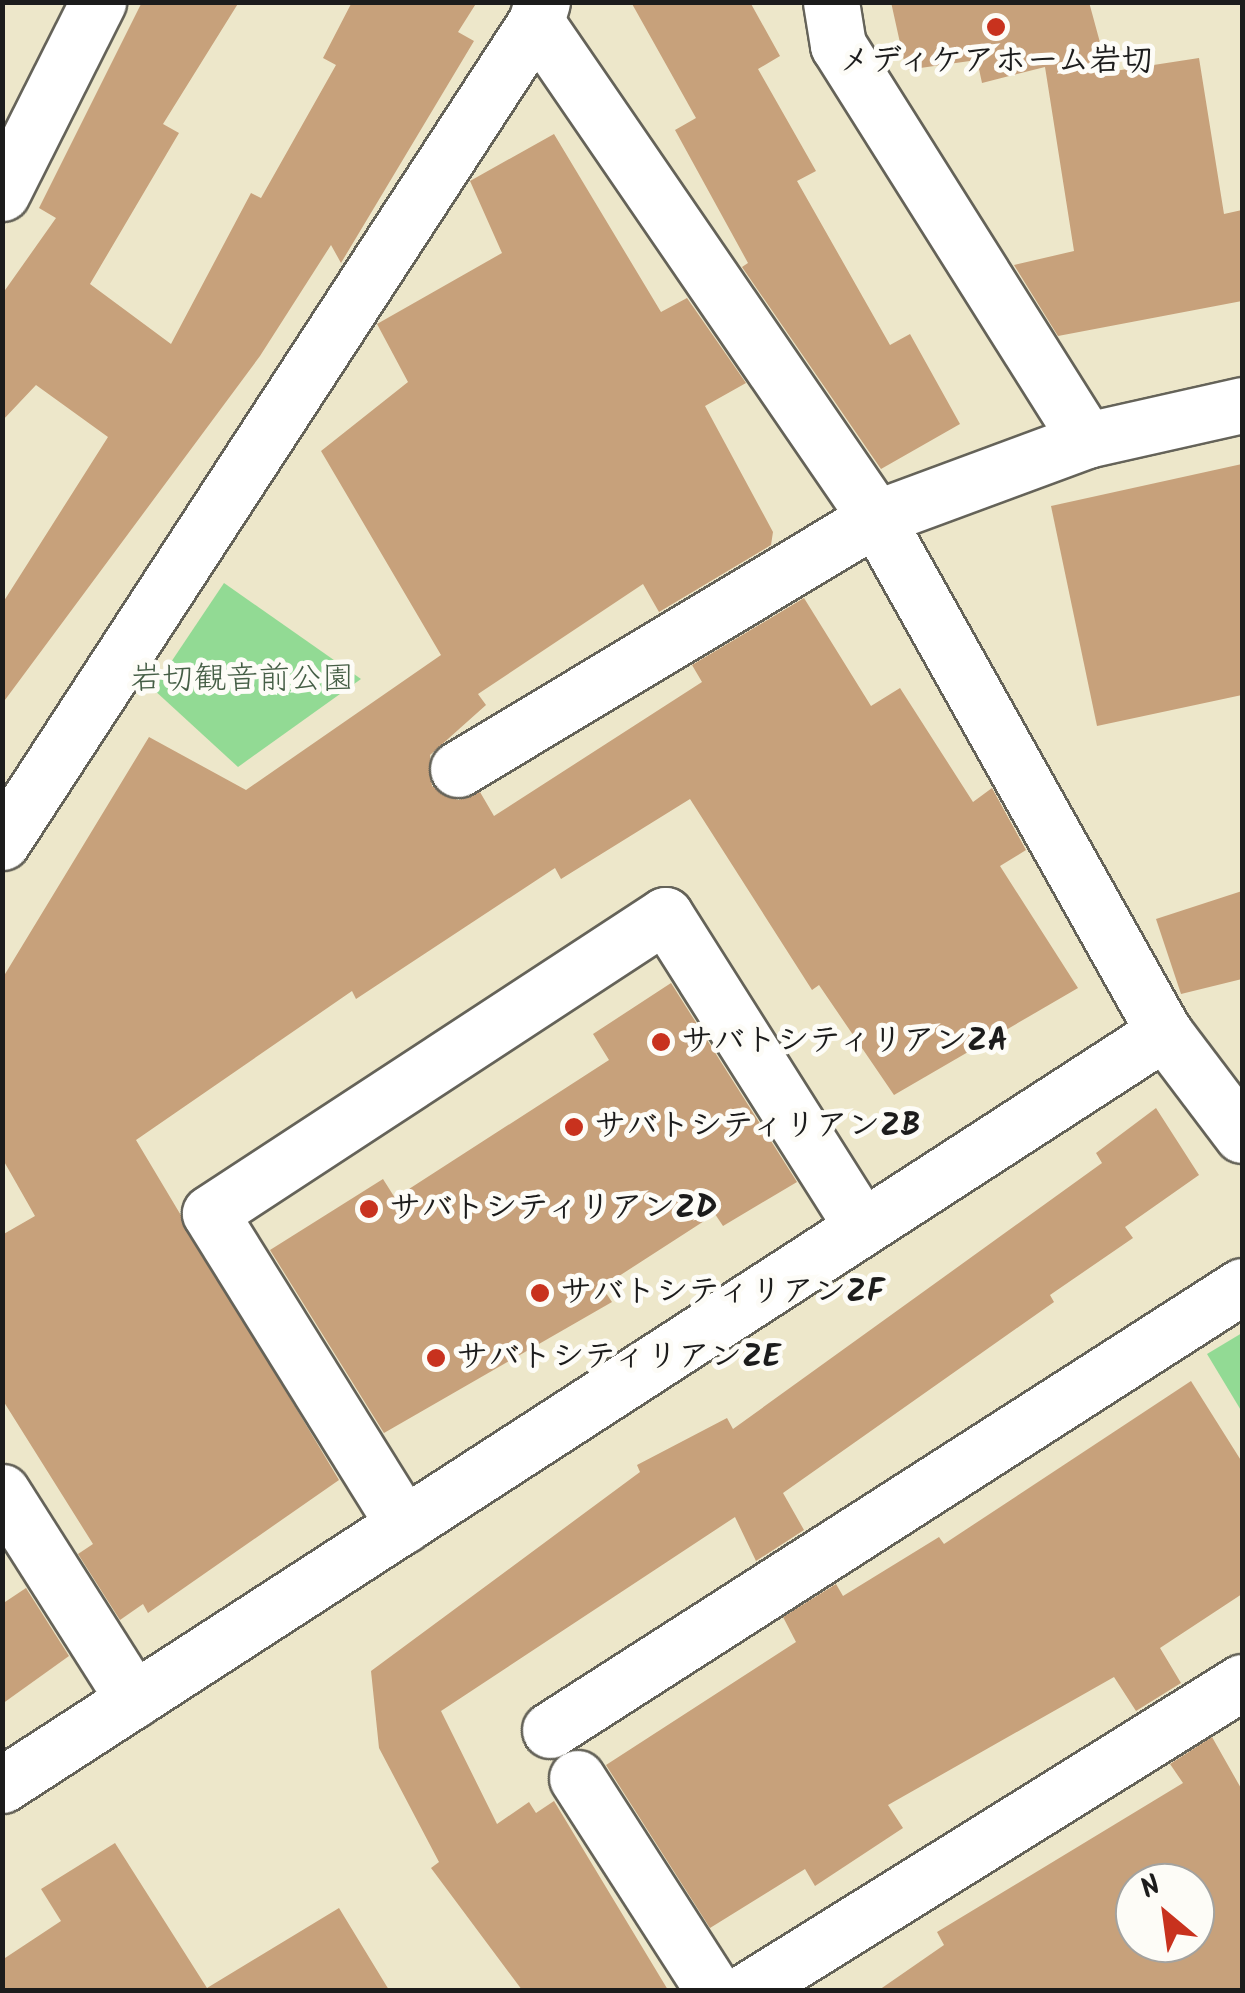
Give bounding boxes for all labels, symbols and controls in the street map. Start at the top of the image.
marker: メディケアホーム岩切 [985,16,1007,38]
place label: メディケアホーム岩切 [836,43,1156,81]
park label: 岩切観音前公園 [130,661,354,699]
place label: サバトシティリアンZA [681,1023,1010,1061]
marker: サバトシティリアンZA [650,1031,672,1053]
place label: サバトシティリアンZB [594,1108,923,1146]
marker: サバトシティリアンZB [563,1116,585,1138]
place label: サバトシティリアンZD [389,1190,719,1228]
marker: サバトシティリアンZD [358,1198,380,1220]
place label: サバトシティリアンZF [560,1274,886,1312]
marker: サバトシティリアンZF [529,1282,551,1304]
place label: サバトシティリアンZE [456,1339,782,1377]
marker: サバトシティリアンZE [425,1347,447,1369]
north arrow [1115,1863,1215,1963]
text: N [1133,1864,1170,1912]

